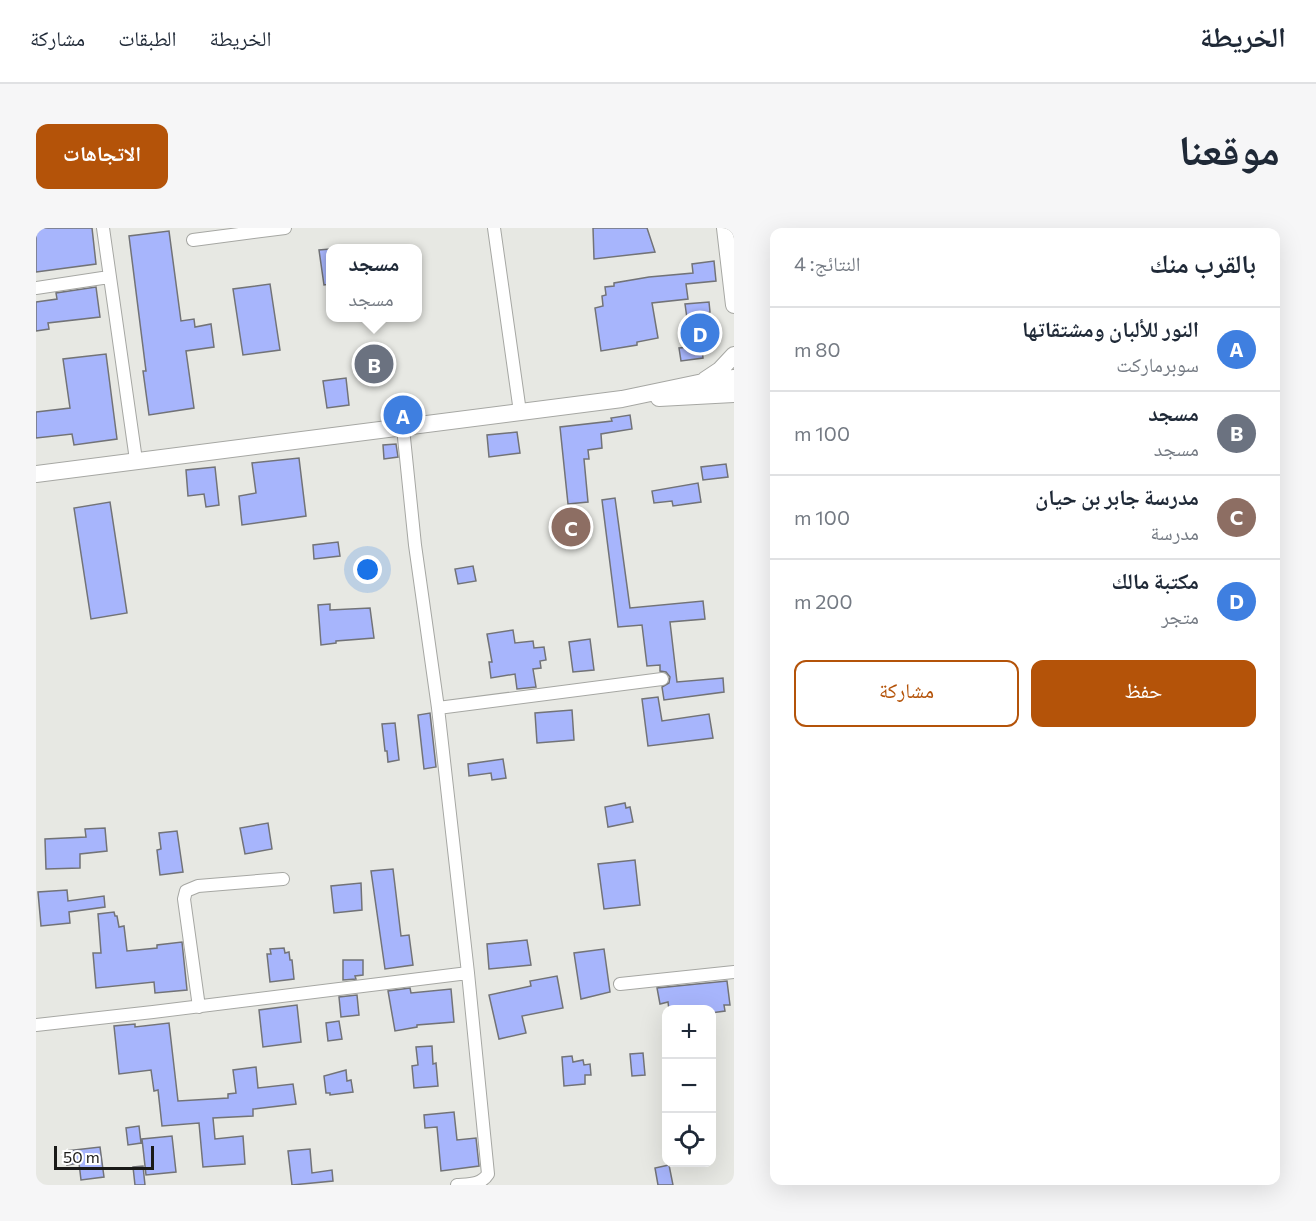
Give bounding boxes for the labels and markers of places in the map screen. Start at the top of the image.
pin: D [680,310,720,356]
pin: B [354,342,394,386]
pin: A [384,392,422,438]
pin: C [552,504,590,550]

